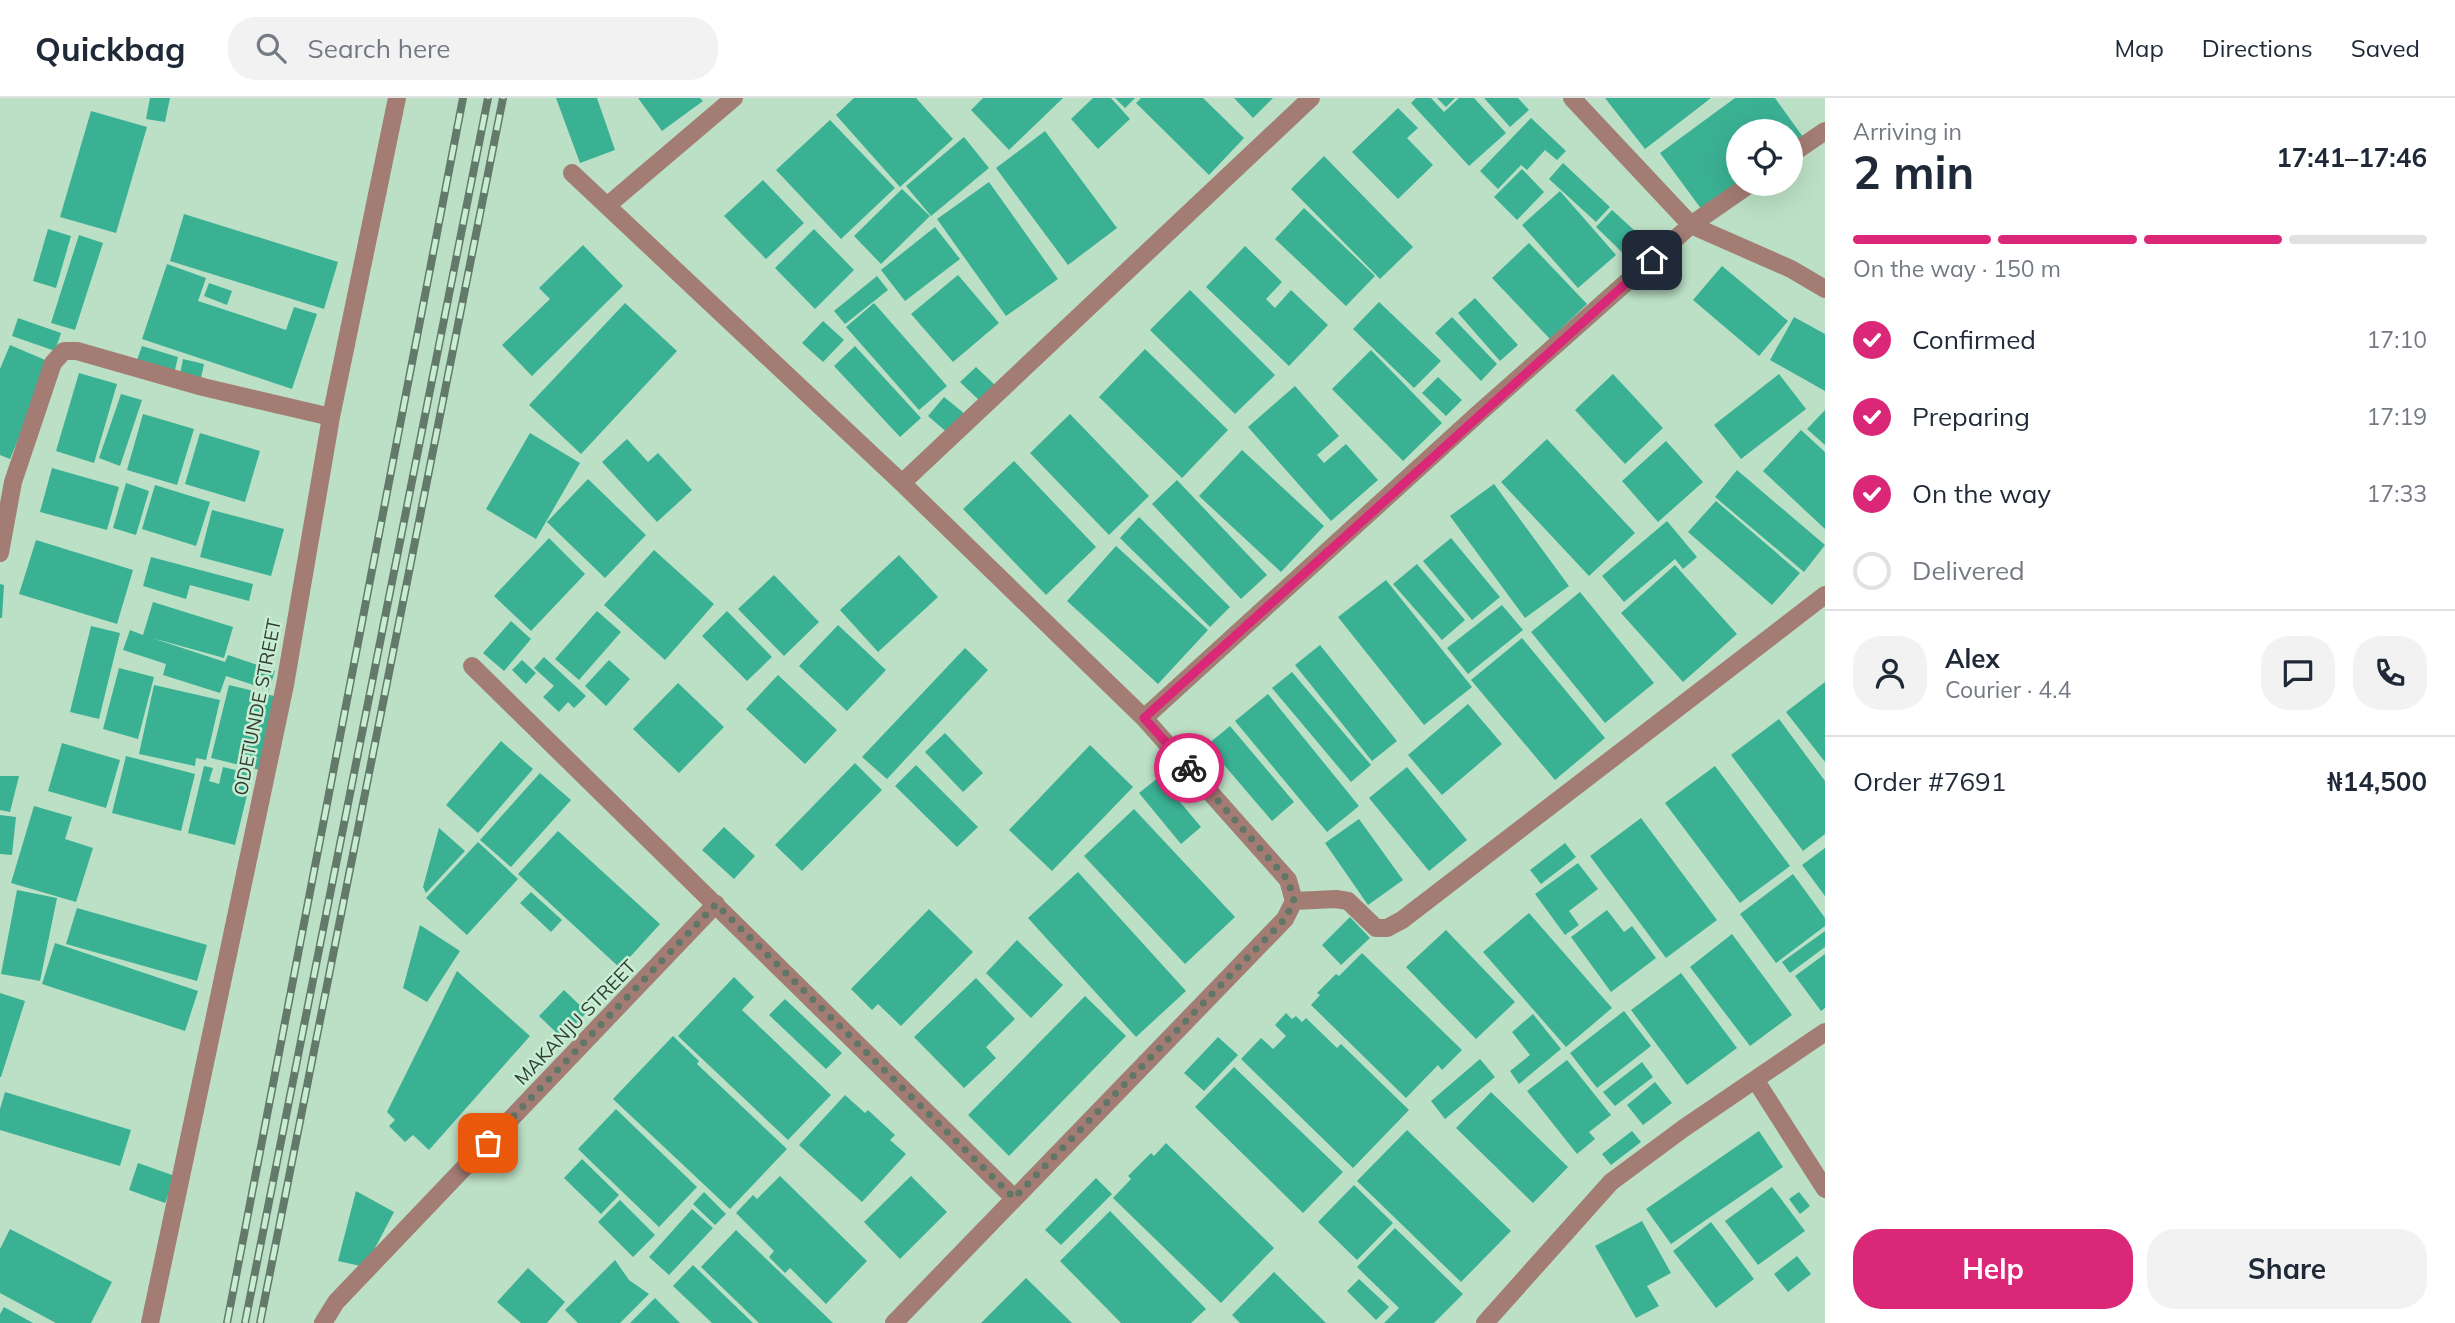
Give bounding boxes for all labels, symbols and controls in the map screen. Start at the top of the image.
search box [228,17,718,80]
text: Quickbag [35,28,186,69]
icon: search [252,29,290,67]
text: Search here [308,32,450,65]
text: Map [2114,33,2164,63]
text: Directions [2202,33,2313,63]
text: Saved [2351,33,2420,63]
text: Arriving in [1853,117,1962,146]
map controls [1726,119,1803,196]
button: locate [1726,119,1803,196]
text: 17:41–17:46 [2276,141,2427,174]
text: 2 min [1853,143,1974,201]
pin [1622,230,1682,290]
icon: home [1633,241,1671,279]
text: On the way · 150 m [1853,254,2061,283]
icon: check [1853,321,1891,359]
text: Confirmed [1912,323,2036,356]
text: 17:10 [2367,325,2427,354]
icon: check [1853,398,1891,436]
text: Preparing [1912,400,2030,433]
text: 17:19 [2367,402,2427,431]
icon: check [1853,475,1891,513]
text: On the way [1912,477,2051,510]
text: 17:33 [2367,479,2427,508]
text: Delivered [1912,554,2025,587]
street label: ODETUNDE STREET [228,616,286,797]
button: person [1853,636,1927,710]
button: chat [2261,636,2335,710]
button: phone [2353,636,2427,710]
text: Alex [1945,642,2000,675]
text: Courier · 4.4 [1945,675,2071,704]
courier [1154,733,1224,803]
icon: bike [1170,749,1208,787]
text: Order #7691 [1853,765,2006,798]
text: ₦14,500 [2327,765,2427,798]
street label: MAKANJU STREET [509,954,641,1090]
pin [458,1113,518,1173]
icon: bag [469,1124,507,1162]
button: Help [1853,1229,2133,1309]
button: Share [2147,1229,2427,1309]

